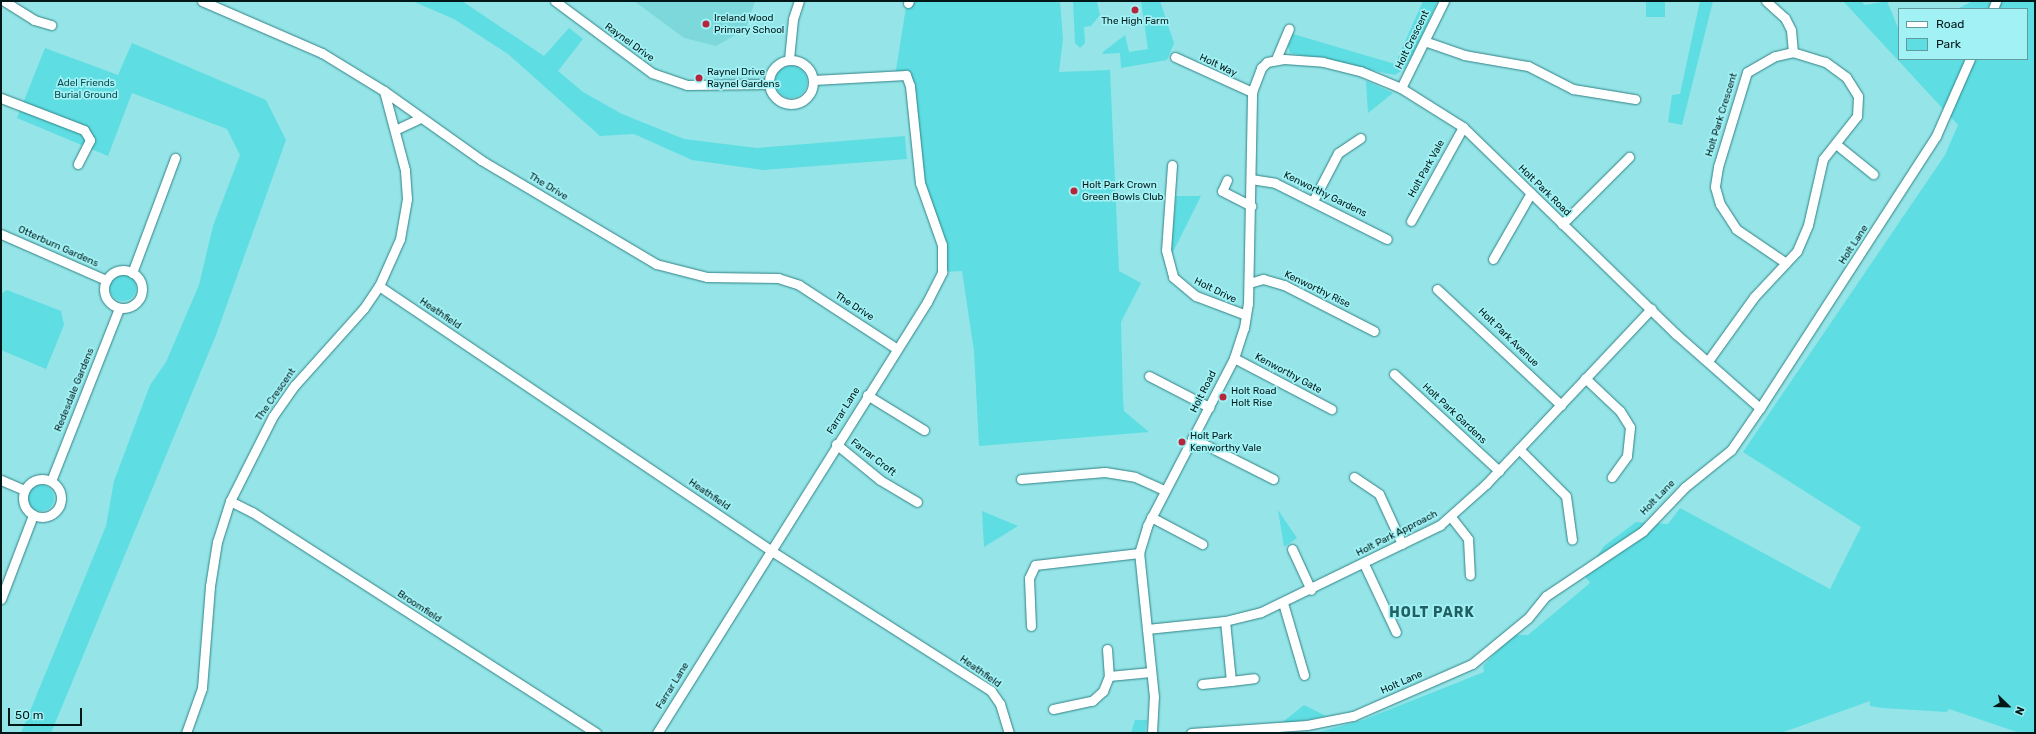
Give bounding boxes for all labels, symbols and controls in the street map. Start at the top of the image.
marker: The High Farm [1130,5,1140,15]
legend [1898,8,2028,60]
street label: Holt Crescent [1394,9,1432,71]
place label: Ireland Wood Primary School [714,12,785,36]
place label: The High Farm [1101,16,1169,28]
text: Road [1936,17,1964,31]
marker: Ireland Wood Primary School [701,19,711,29]
street label: Raynel Drive [602,21,656,65]
text: Park [1936,37,1961,51]
street label: Holt Way [1197,52,1239,80]
place label: Raynel Drive Raynel Gardens [707,66,780,90]
street label: Holt Park Crescent [1704,72,1740,158]
marker: Raynel Drive Raynel Gardens [694,73,704,83]
park label: Adel Friends Burial Ground [54,77,118,100]
street label: Holt Park Vale [1406,138,1448,200]
street label: Holt Park Road [1515,163,1573,219]
street label: Kenworthy Gardens [1281,170,1369,220]
street label: The Drive [526,171,570,203]
place label: Holt Park Crown Green Bowls Club [1082,179,1164,202]
marker: Holt Park Crown Green Bowls Club [1069,186,1079,196]
street label: Holt Lane [1837,223,1871,267]
street label: Otterburn Gardens [16,224,100,270]
street label: Kenworthy Rise [1282,269,1352,311]
street label: Holt Drive [1192,276,1238,306]
street label: The Drive [832,290,876,324]
street label: Heathfield [417,296,463,332]
street label: Holt Park Avenue [1475,306,1541,370]
street label: Redesdale Gardens [53,346,97,434]
street label: Kenworthy Gate [1252,351,1324,397]
street label: The Crescent [253,366,299,424]
street label: Holt Road [1188,369,1220,415]
street label: Holt Park Gardens [1419,381,1489,447]
street label: Farrar Lane [825,385,863,437]
place label: Holt Road Holt Rise [1231,385,1276,408]
marker: Holt Road Holt Rise [1218,392,1228,402]
place label: Holt Park Kenworthy Vale [1190,430,1262,454]
street label: Farrar Croft [848,437,898,479]
marker: Holt Park Kenworthy Vale [1177,437,1187,447]
street label: Heathfield [686,477,732,513]
street label: Holt Lane [1638,478,1678,518]
street label: Holt Park Approach [1354,508,1440,560]
street label: Broomfield [395,588,443,626]
district label: HOLT PARK [1389,605,1475,621]
street label: Heathfield [957,653,1003,691]
street label: Farrar Lane [654,660,692,712]
street label: Holt Lane [1379,668,1425,698]
north arrow [1988,686,2028,726]
scale bar [10,700,84,726]
text: N [2012,705,2027,717]
text: 50 m [15,708,43,722]

